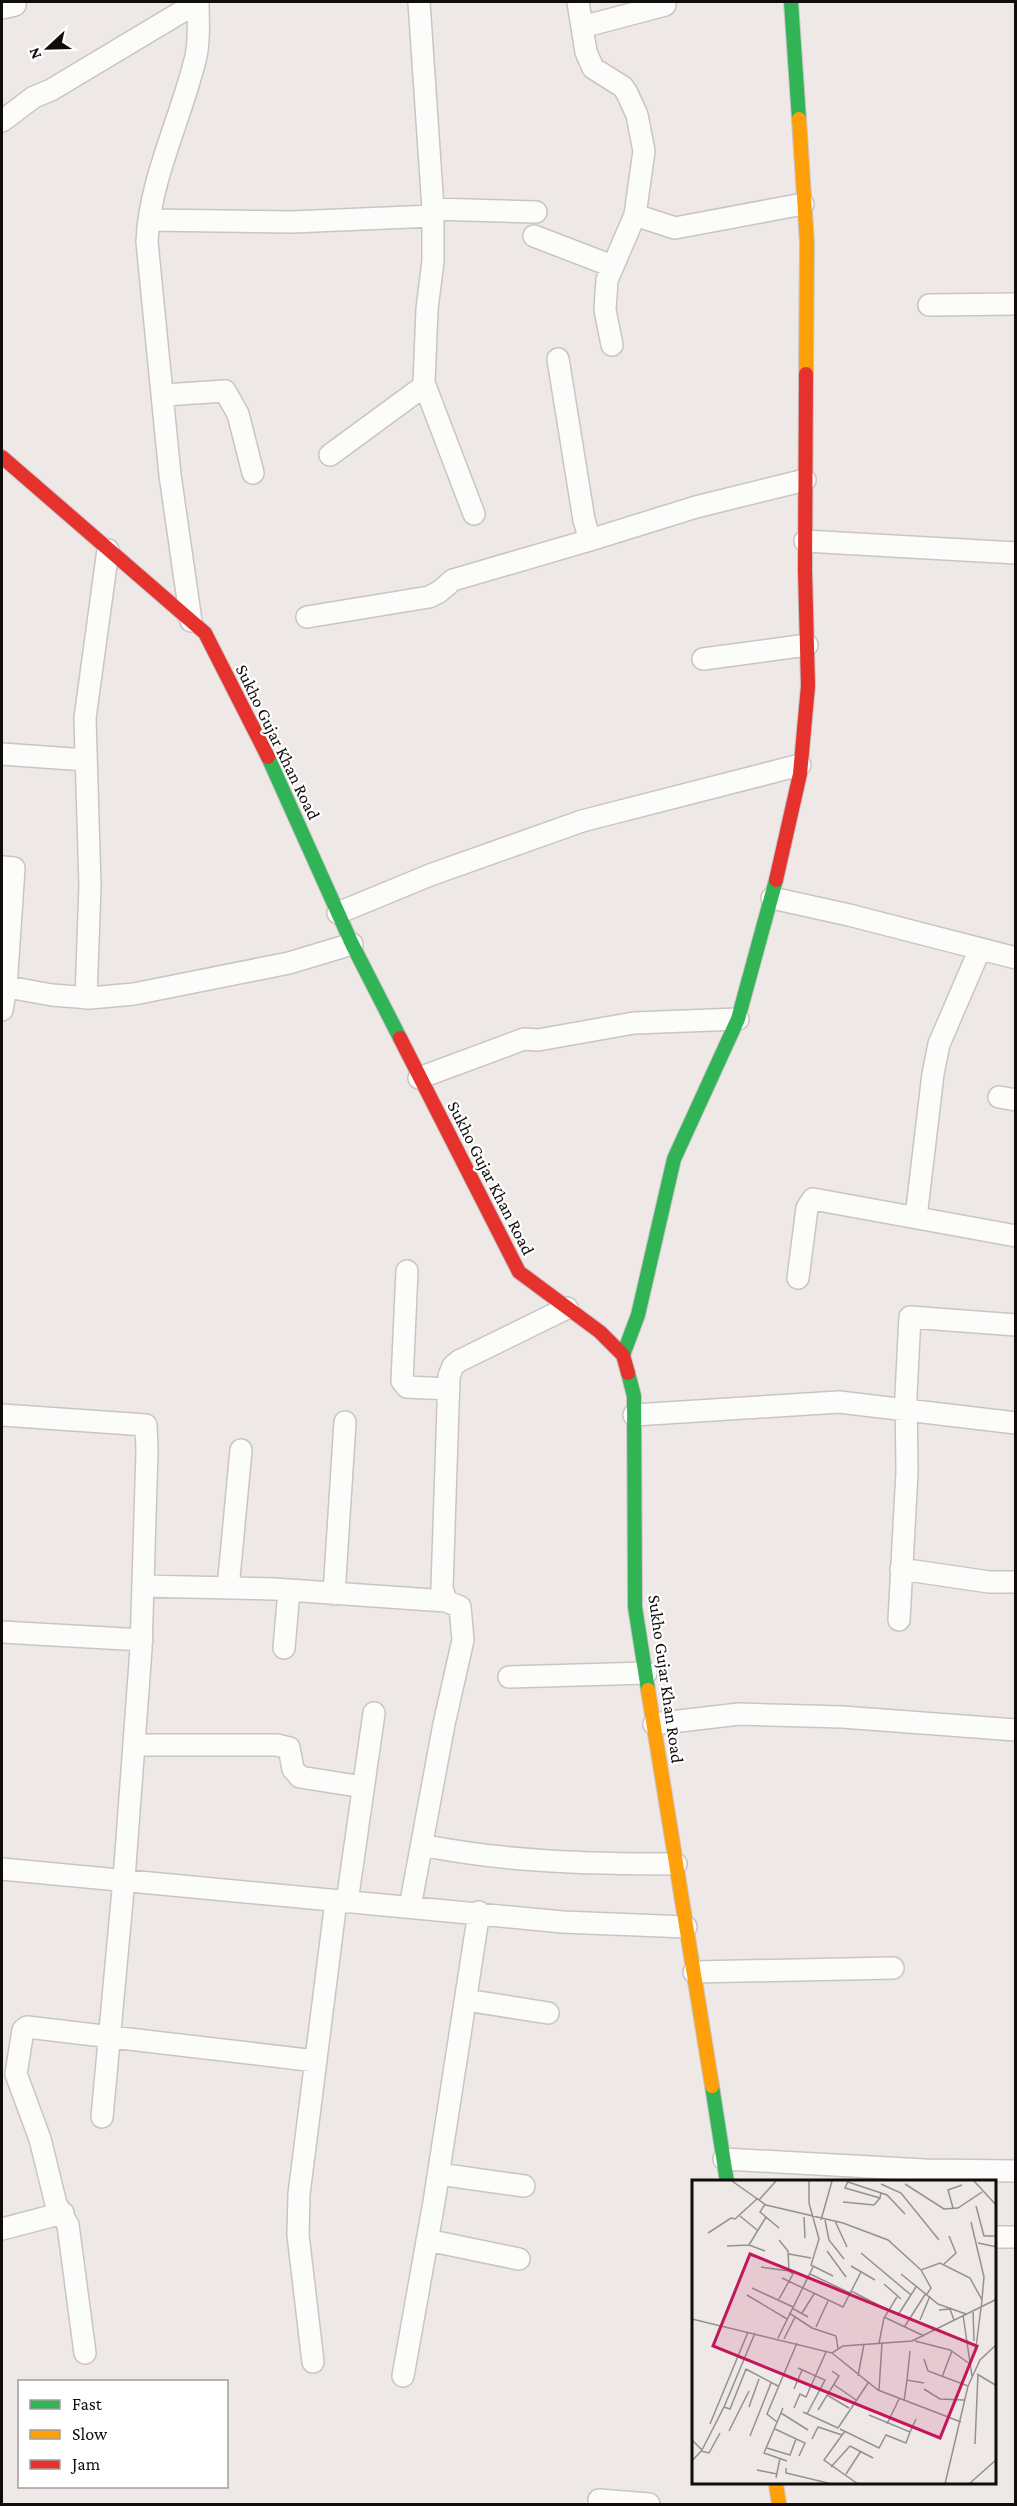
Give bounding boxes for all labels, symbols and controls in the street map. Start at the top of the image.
north arrow [18,18,78,78]
text: N [25,45,44,62]
street label: Sukho Gujar Khan Road [231,661,324,824]
street label: Sukho Gujar Khan Road [443,1098,539,1259]
street label: Sukho Gujar Khan Road [643,1593,688,1765]
inset map [692,2180,996,2485]
legend [18,2380,228,2488]
text: Fast [72,2394,103,2414]
text: Slow [72,2424,108,2444]
text: Jam [70,2454,101,2474]

